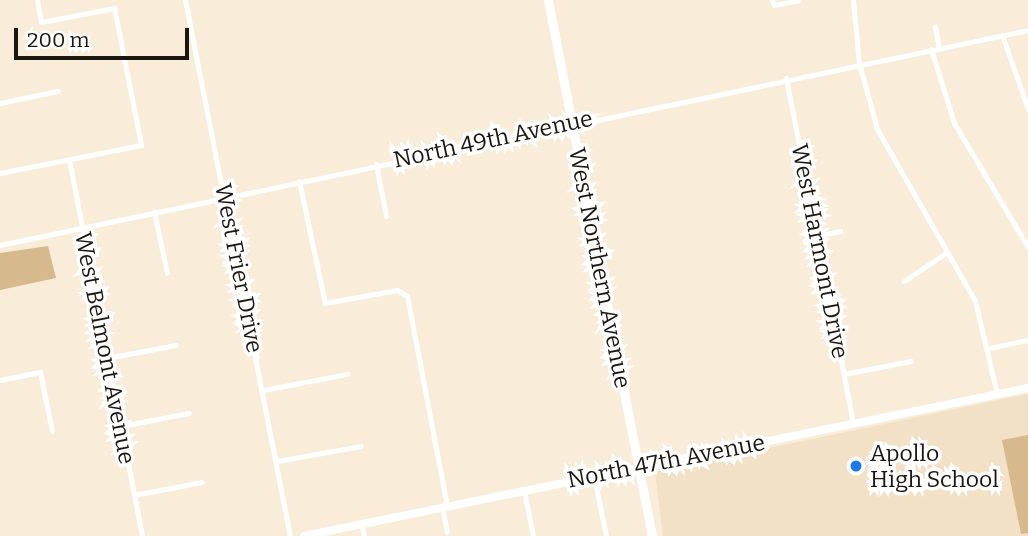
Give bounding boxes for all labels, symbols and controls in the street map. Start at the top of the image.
scale bar [18,14,192,58]
text: 200 m [27,27,90,53]
street label: North 49th Avenue [391,104,595,174]
street label: West Harmont Drive [786,141,854,361]
street label: West Northern Avenue [563,145,637,391]
street label: West Frier Drive [209,181,269,355]
street label: West Belmont Avenue [69,230,141,466]
street label: North 47th Avenue [565,428,767,494]
place label: Apollo High School [870,439,999,493]
marker: Apollo High School [848,458,864,474]

